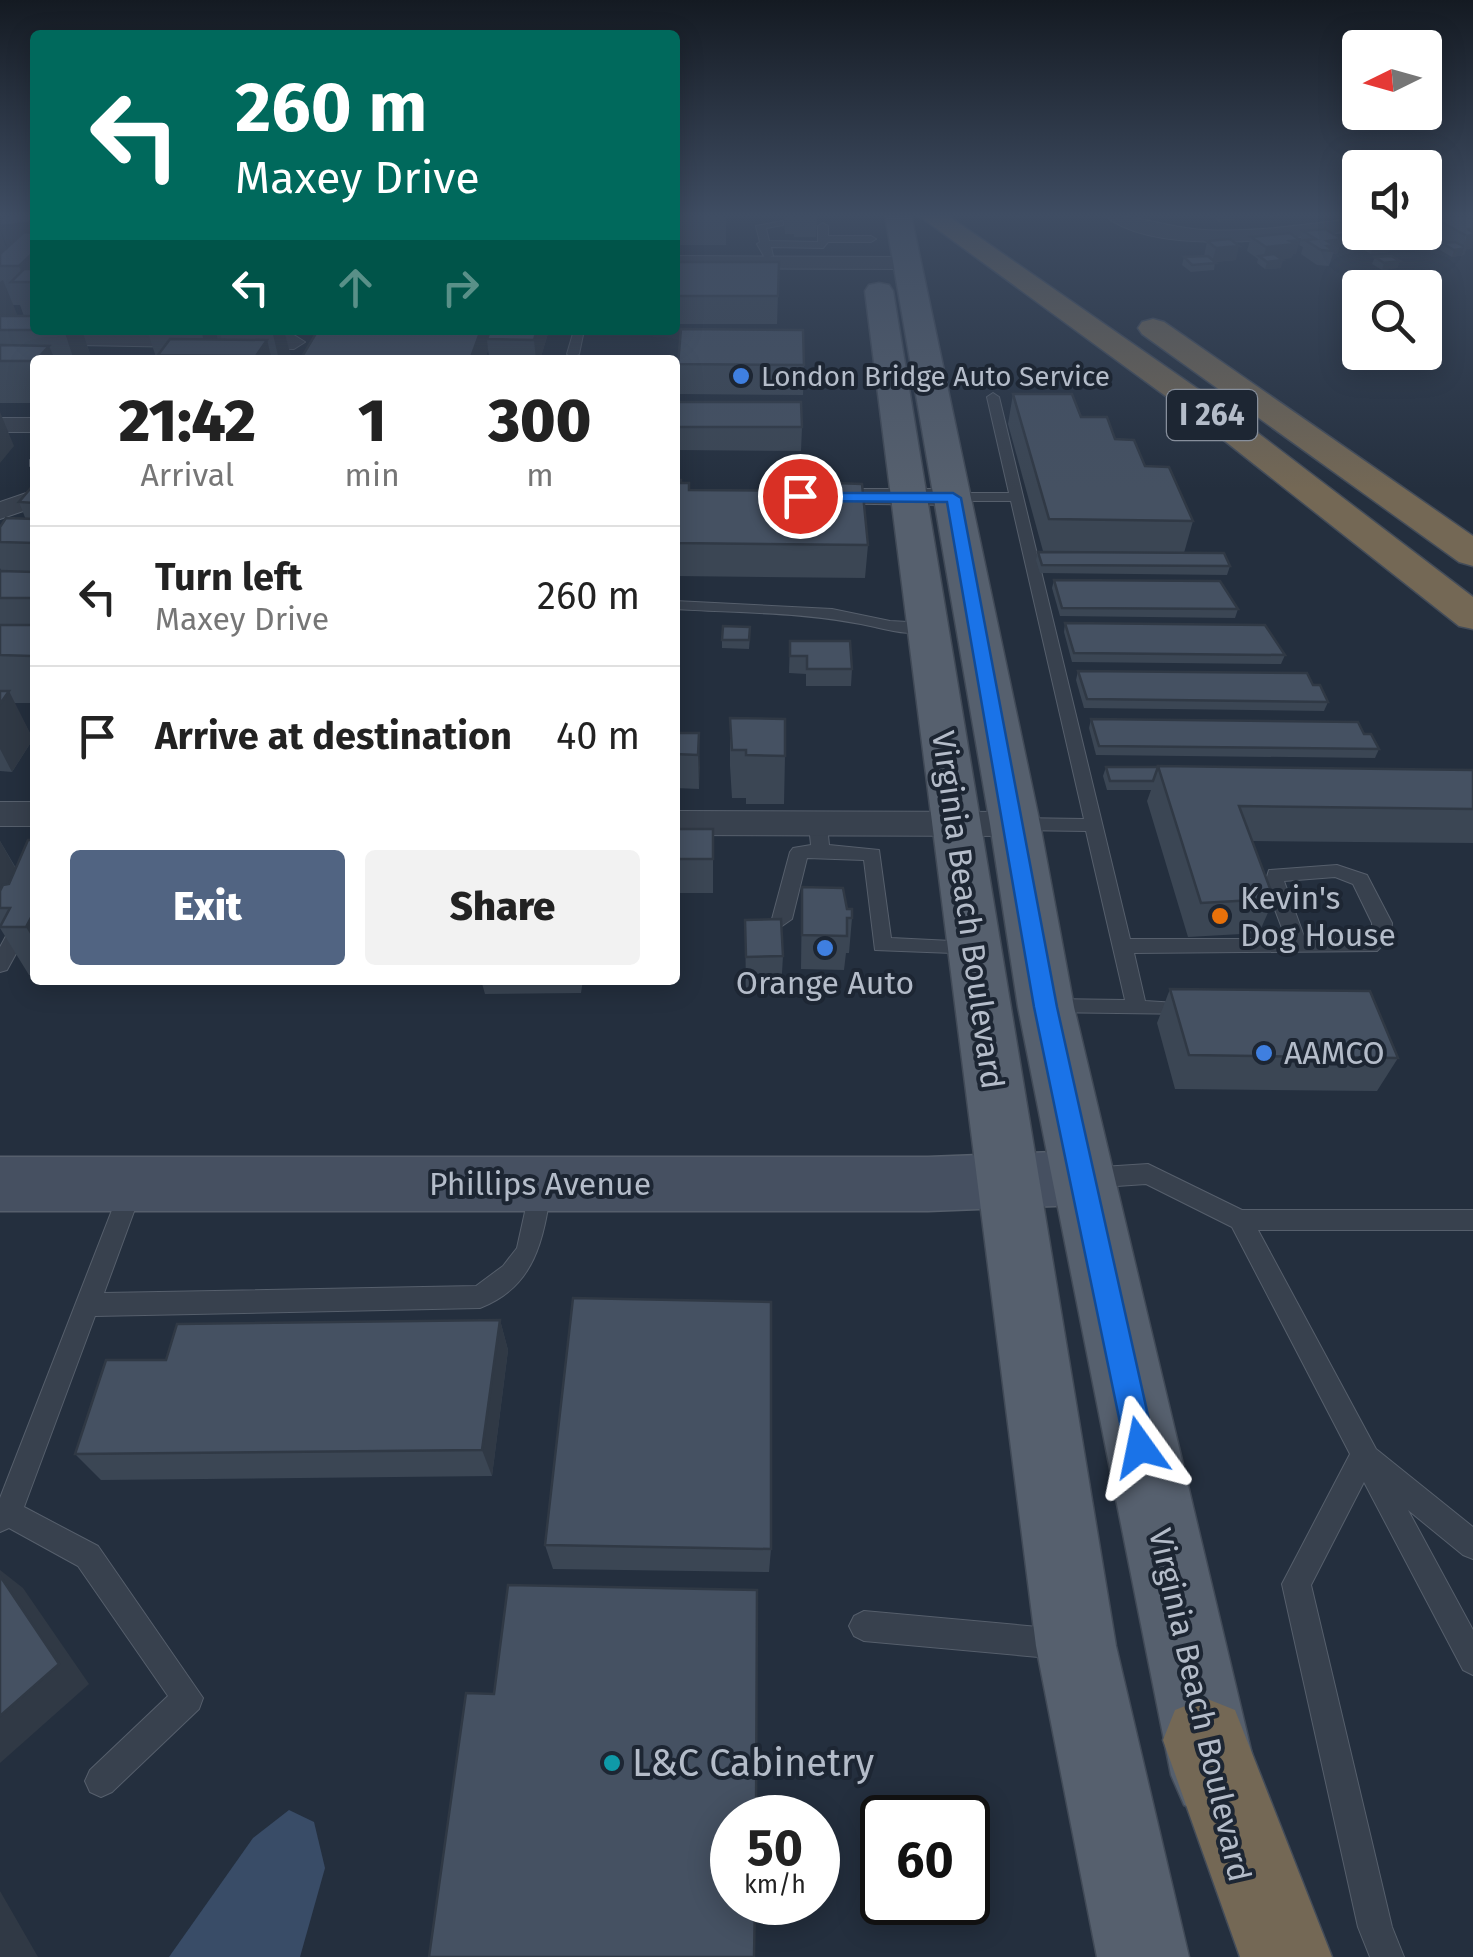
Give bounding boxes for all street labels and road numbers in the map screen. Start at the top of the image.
road number: I 264 [1167,390,1257,440]
street label: Virginia Beach Boulevard [924,729,1012,1091]
street label: Phillips Avenue [429,1165,651,1203]
street label: Virginia Beach Boulevard [1141,1525,1259,1885]

